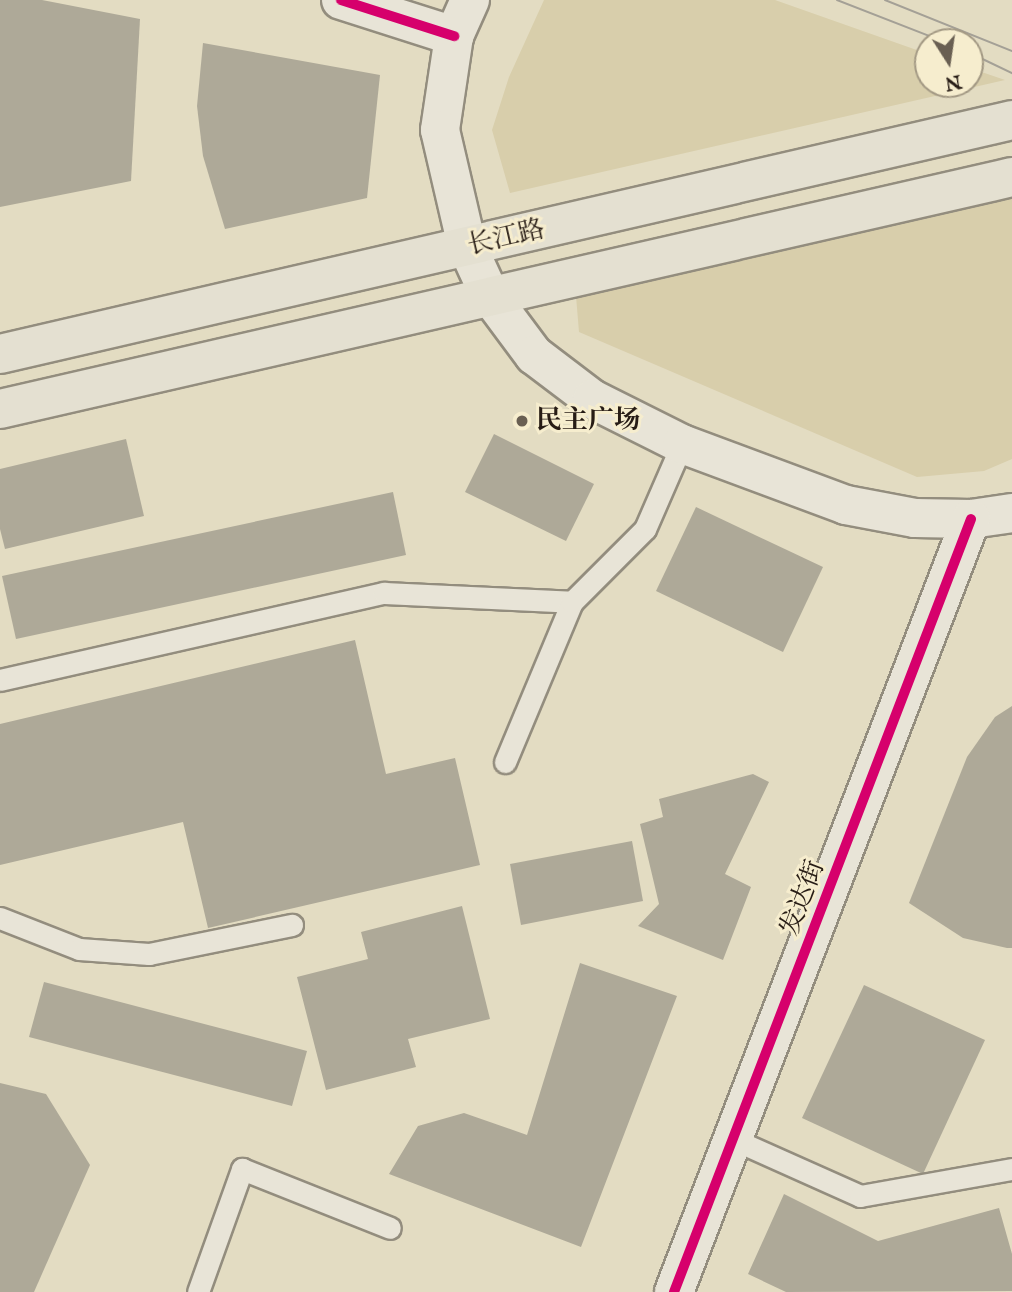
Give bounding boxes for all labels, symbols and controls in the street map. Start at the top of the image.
north arrow [914,28,984,98]
text: N [942,68,963,95]
street label: 长江路 [464,214,548,262]
place label: 民主广场 [536,405,640,437]
marker: 民主广场 [514,413,530,429]
street label: 发达街 [774,856,832,940]

